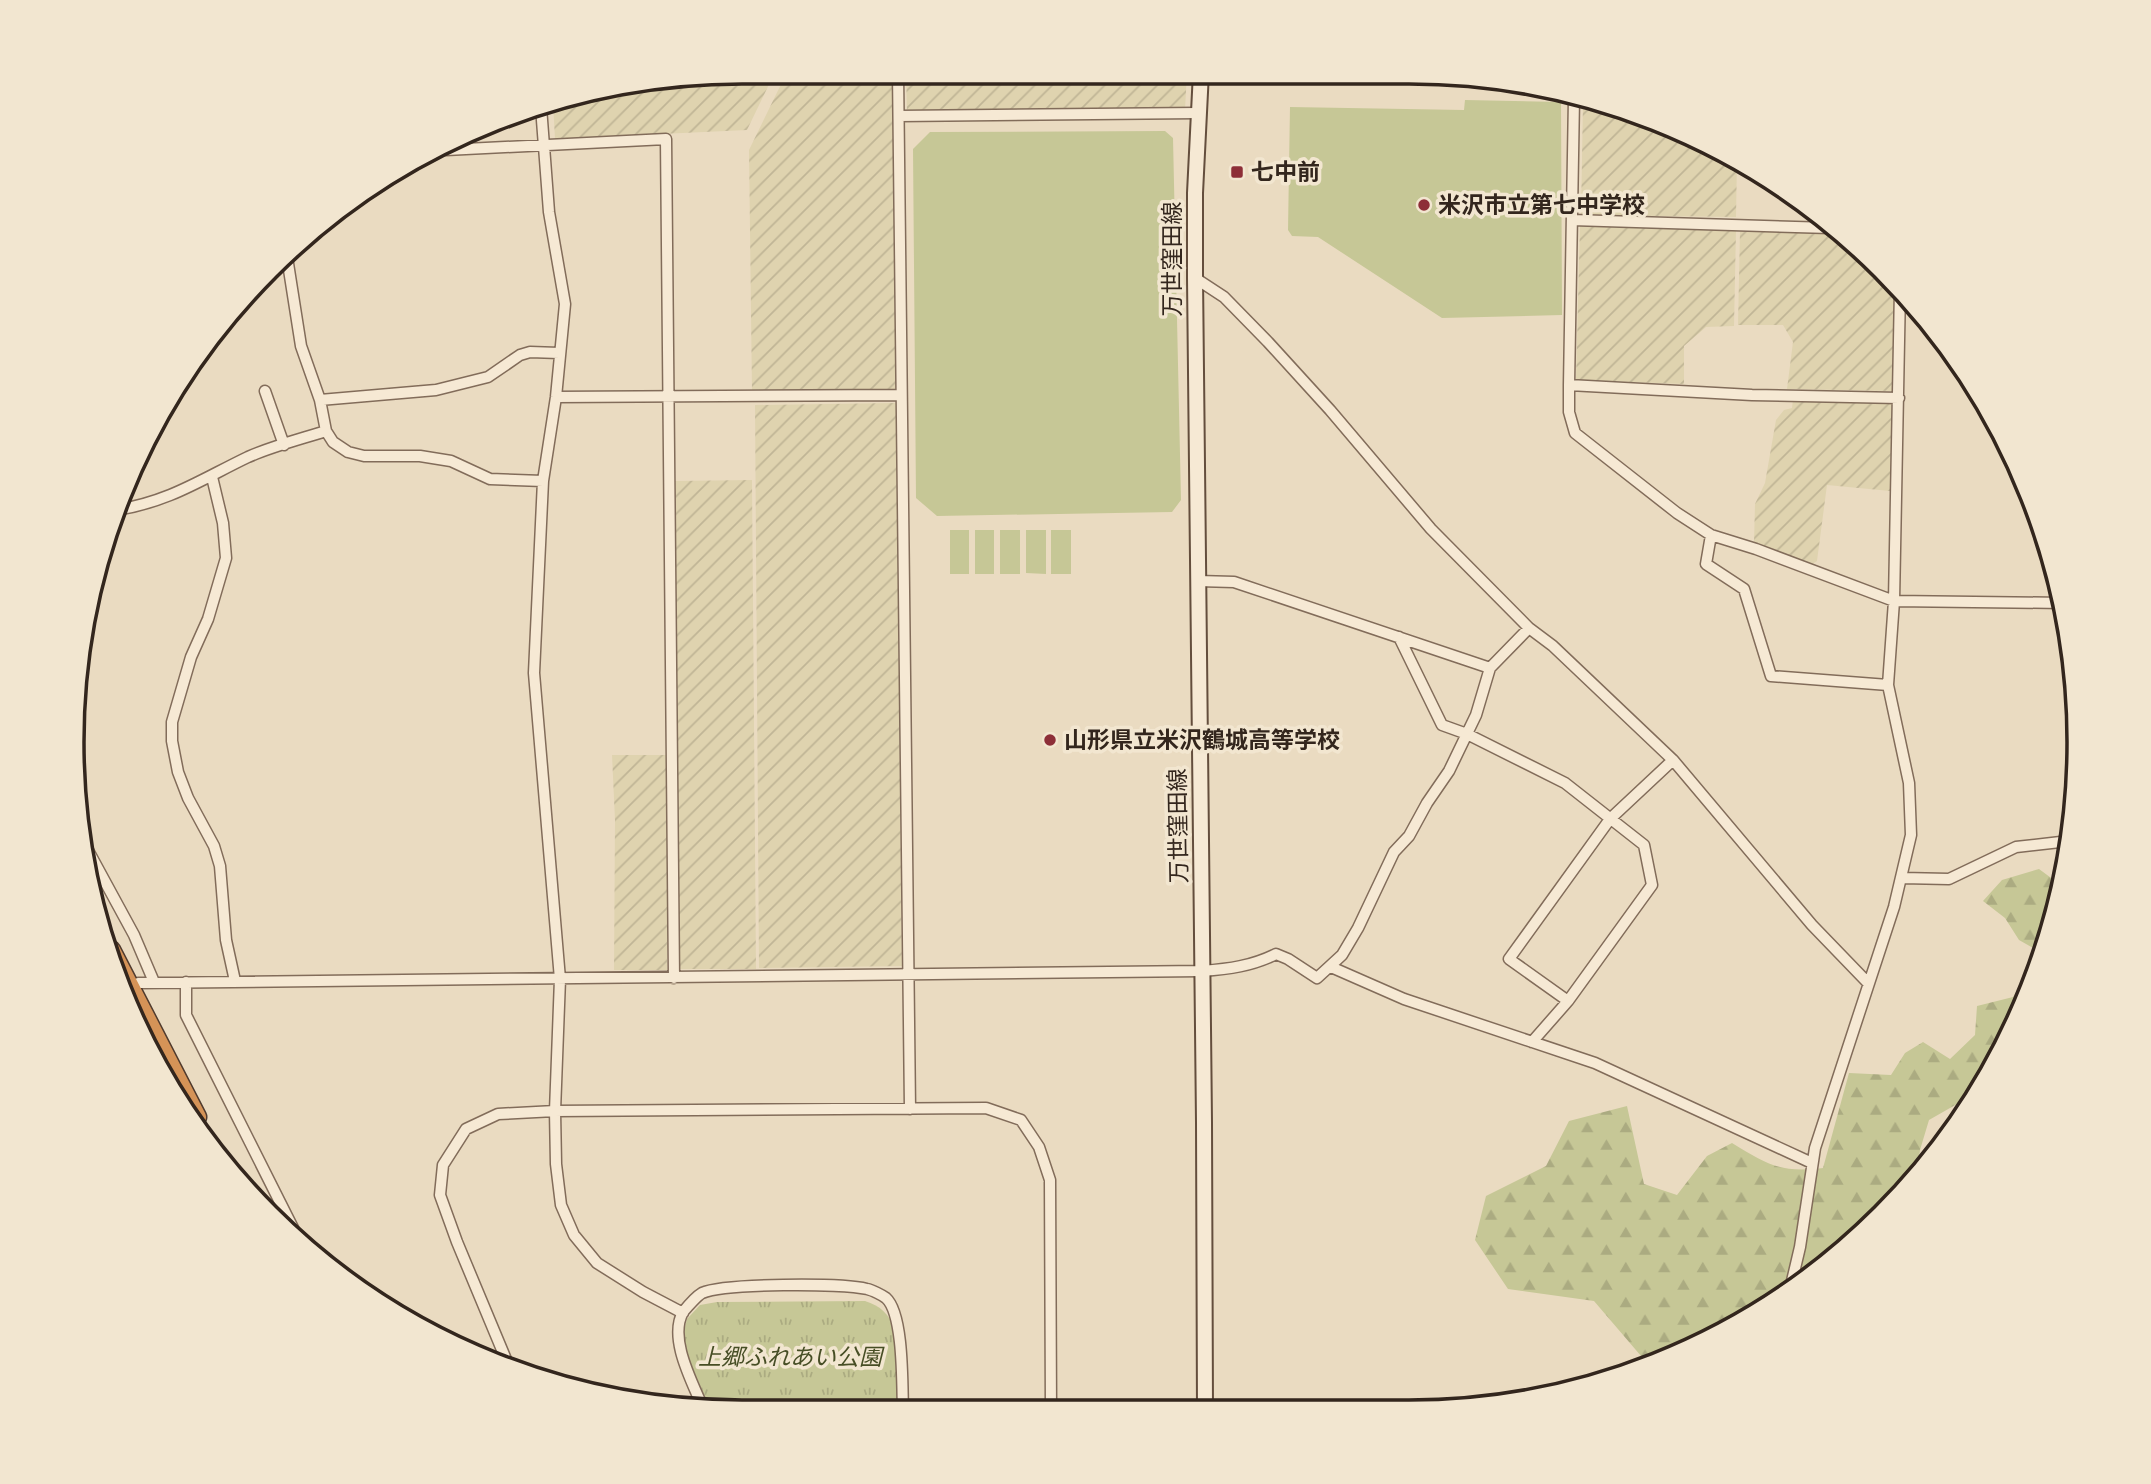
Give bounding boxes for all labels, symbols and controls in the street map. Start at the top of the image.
place label: 七中前 [1251,158,1320,186]
marker: 七中前 [1229,164,1245,180]
place label: 米沢市立第七中学校 [1438,191,1645,219]
marker: 米沢市立第七中学校 [1416,197,1432,213]
street label: 万世窪田線 [1158,202,1186,317]
place label: 山形県立米沢鶴城高等学校 [1064,726,1340,754]
marker: 山形県立米沢鶴城高等学校 [1042,732,1058,748]
street label: 万世窪田線 [1163,768,1193,884]
park label: 上郷ふれあい公園 [698,1343,885,1371]

